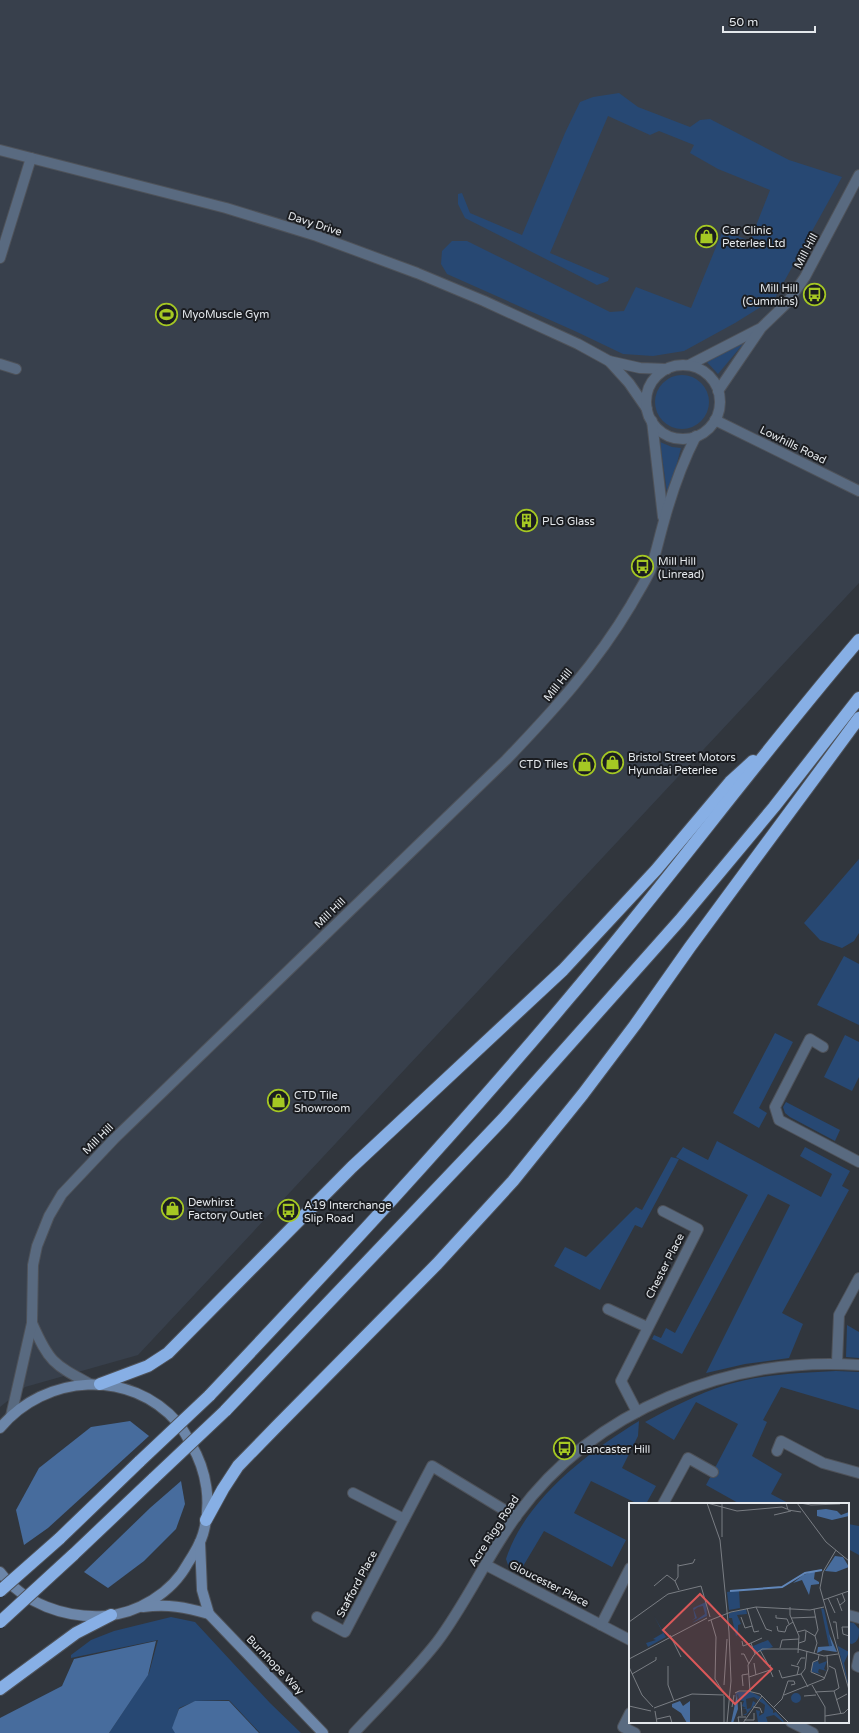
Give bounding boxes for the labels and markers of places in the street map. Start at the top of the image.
shop icon: Car Clinic Peterlee Ltd [693,223,719,249]
place label: Car Clinic Peterlee Ltd [722,224,786,250]
bus stop icon: Mill Hill (Cummins) [801,281,827,307]
place label: Mill Hill (Cummins) [742,282,798,308]
sports icon: MyoMuscle Gym [154,301,180,327]
place label: MyoMuscle Gym [182,308,269,321]
building icon: PLG Glass [514,508,540,534]
place label: PLG Glass [542,515,595,528]
bus stop icon: Mill Hill (Linread) [629,554,655,580]
place label: Mill Hill (Linread) [658,555,704,581]
shop icon: Bristol Street Motors Hyundai Peterlee [599,750,625,776]
shop icon: CTD Tiles [571,751,597,777]
place label: Bristol Street Motors Hyundai Peterlee [628,751,736,777]
place label: CTD Tiles [519,758,568,771]
shop icon: CTD Tile Showroom [265,1088,291,1114]
place label: CTD Tile Showroom [294,1089,350,1115]
shop icon: Dewhirst Factory Outlet [159,1195,185,1221]
place label: Dewhirst Factory Outlet [188,1196,263,1222]
bus stop icon: A19 Interchange Slip Road [275,1198,301,1224]
place label: A19 Interchange Slip Road [304,1199,391,1225]
bus stop icon: Lancaster Hill [552,1436,578,1462]
place label: Lancaster Hill [580,1443,650,1456]

